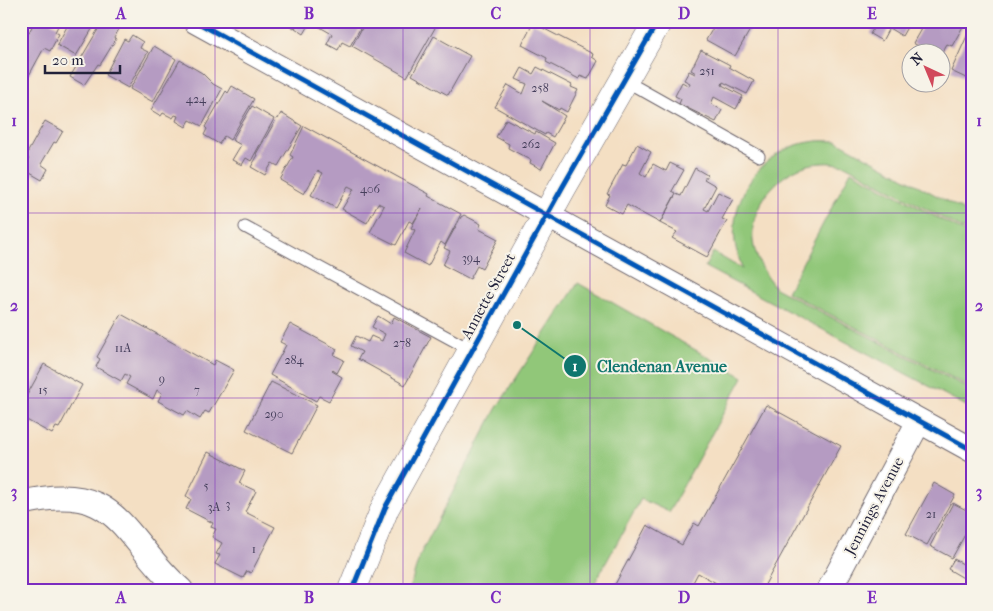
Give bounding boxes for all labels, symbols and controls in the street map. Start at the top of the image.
text: A [115,4,127,23]
text: B [304,4,314,23]
text: C [491,4,502,23]
text: D [678,4,690,23]
text: E [867,4,877,23]
scale bar [45,42,120,74]
north arrow [900,42,950,92]
text: N [908,49,927,69]
text: 20 m [52,51,84,69]
house number: 251 [699,64,715,78]
house number: 258 [531,81,549,95]
house number: 424 [186,92,207,106]
text: 1 [11,111,17,130]
text: 1 [976,111,982,130]
house number: 262 [522,137,540,151]
house number: 406 [360,182,381,196]
street label: Annette Street [457,249,519,343]
house number: 394 [462,251,481,265]
text: 2 [10,296,18,315]
text: 2 [975,296,983,315]
house number: 278 [393,336,411,350]
house number: 11A [115,341,131,355]
callout: Clendenan Avenue [563,350,737,381]
house number: 284 [284,353,305,367]
text: 1 [572,357,578,375]
text: Clendenan Avenue [597,357,727,376]
house number: 9 [159,372,165,386]
house number: 15 [38,383,48,397]
house number: 7 [194,383,200,397]
house number: 290 [264,407,284,421]
street label: Jennings Avenue [840,453,908,559]
house number: 5 [203,479,209,493]
text: 3 [11,482,17,502]
text: 3 [976,482,982,502]
house number: 3 [226,497,231,511]
house number: 3A [208,500,221,514]
house number: 21 [926,507,936,521]
house number: 1 [252,542,256,556]
text: A [115,588,127,607]
text: B [304,588,314,607]
text: C [491,588,502,607]
text: D [678,588,690,607]
text: E [867,588,877,607]

